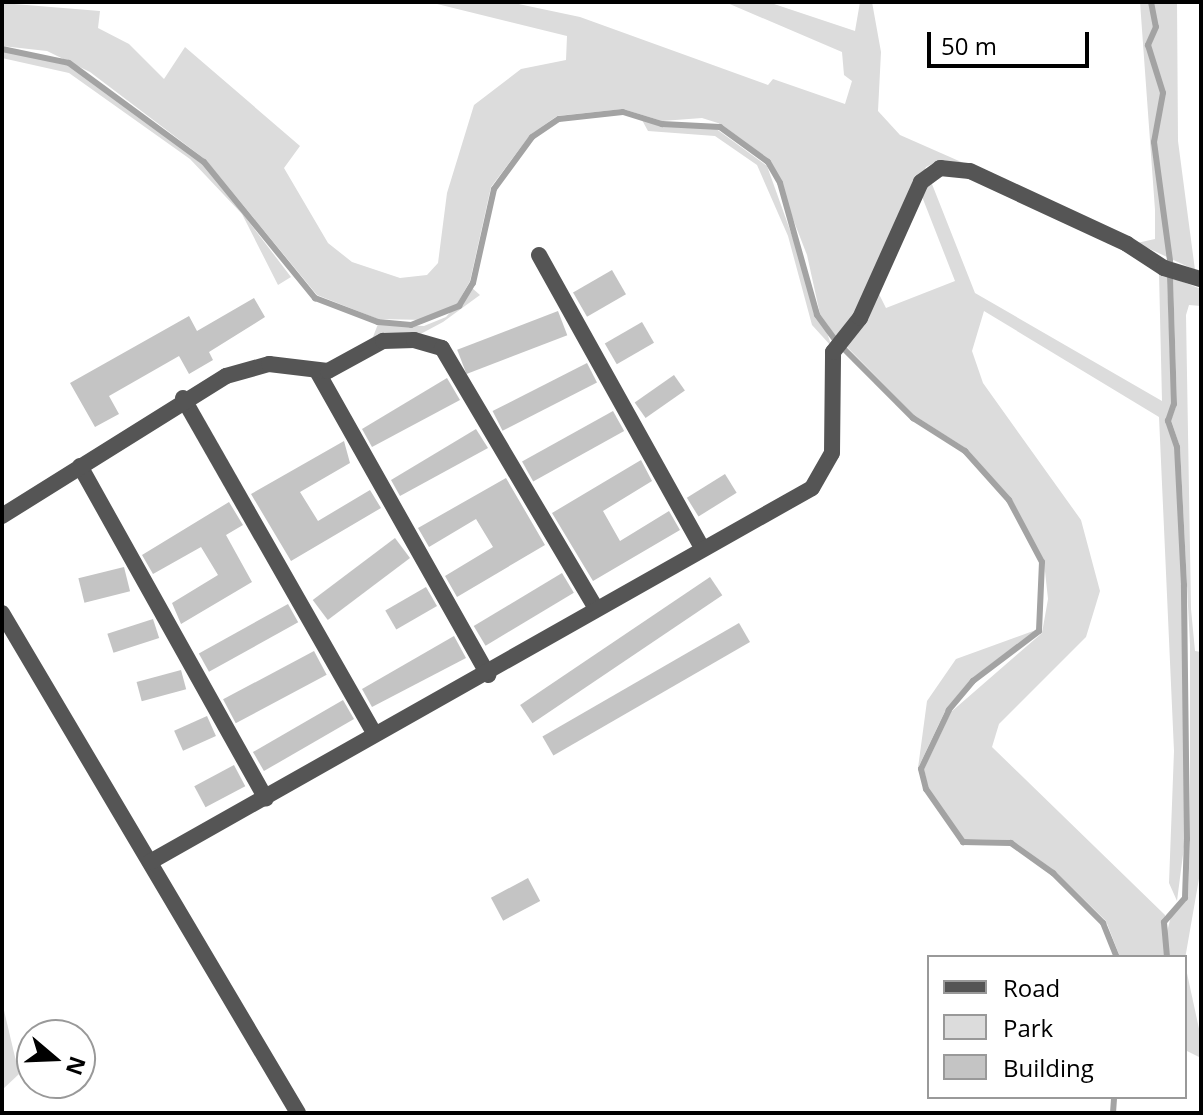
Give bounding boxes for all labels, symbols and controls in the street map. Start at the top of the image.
scale bar [931,16,1093,66]
text: 50 m [941,29,997,62]
legend [927,955,1187,1099]
text: Road [1003,971,1060,1004]
text: Park [1003,1011,1053,1044]
north arrow [16,1019,96,1099]
text: Building [1003,1051,1094,1084]
text: N [60,1053,94,1079]

